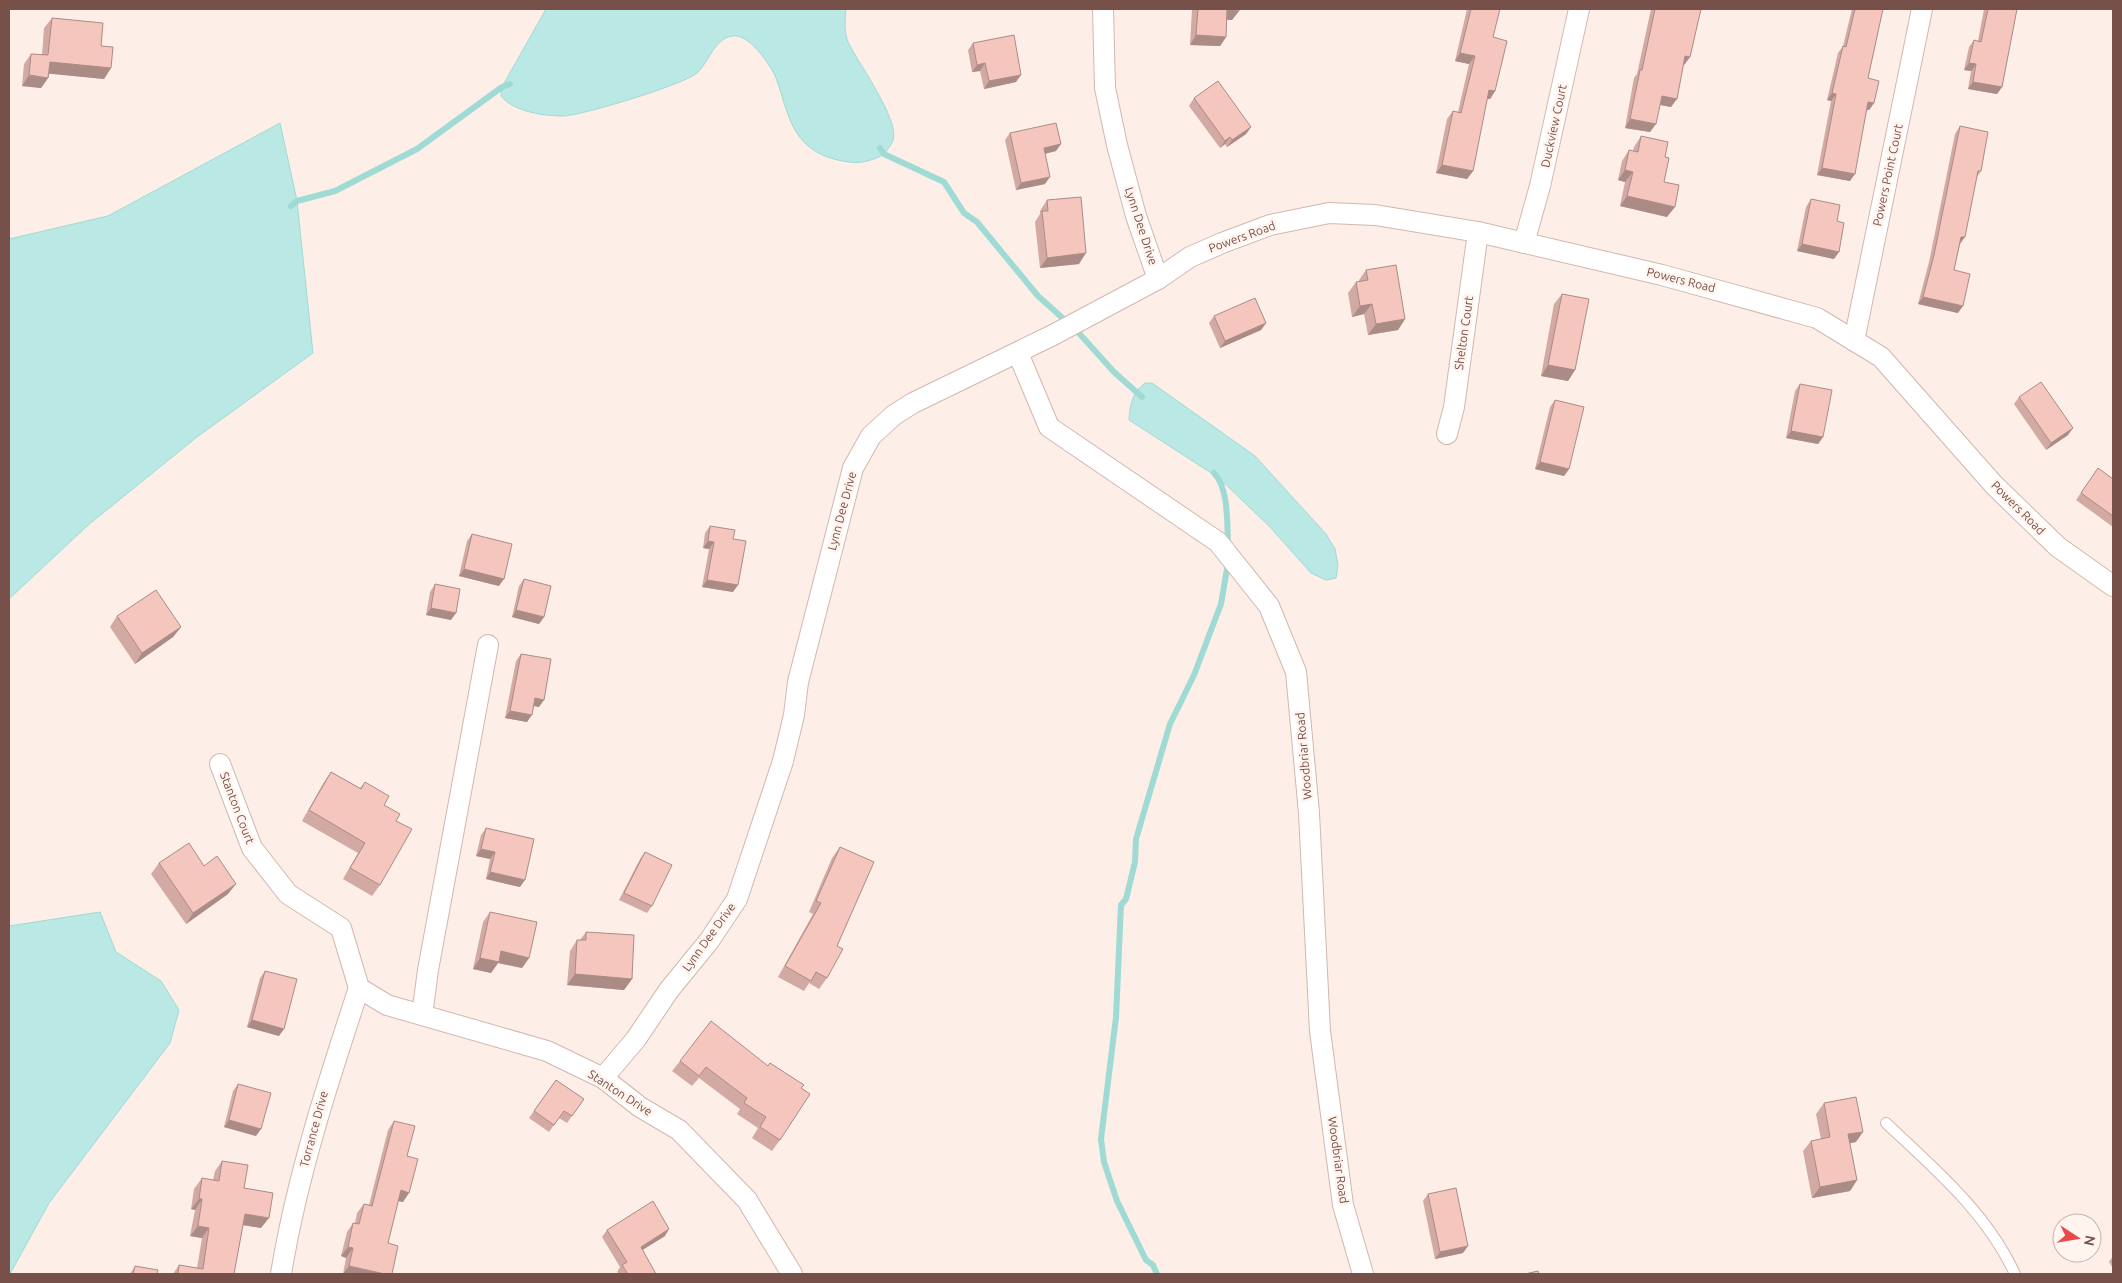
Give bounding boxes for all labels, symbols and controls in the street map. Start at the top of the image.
street label: Duckview Court [1538,83,1569,169]
street label: Powers Point Court [1870,122,1905,227]
street label: Lynn Dee Drive [1123,185,1160,266]
street label: Powers Road [1207,218,1277,255]
street label: Powers Road [1646,265,1717,294]
street label: Shelton Court [1452,295,1475,371]
street label: Lynn Dee Drive [825,470,858,552]
street label: Powers Road [1989,478,2048,537]
street label: Woodbriar Road [1293,712,1314,800]
street label: Stanton Court [218,770,257,846]
street label: Lynn Dee Drive [680,900,738,973]
street label: Stanton Drive [586,1067,655,1118]
street label: Torrance Drive [297,1089,330,1168]
street label: Woodbriar Road [1326,1116,1351,1204]
north arrow [2052,1213,2102,1263]
text: N [2081,1234,2099,1247]

